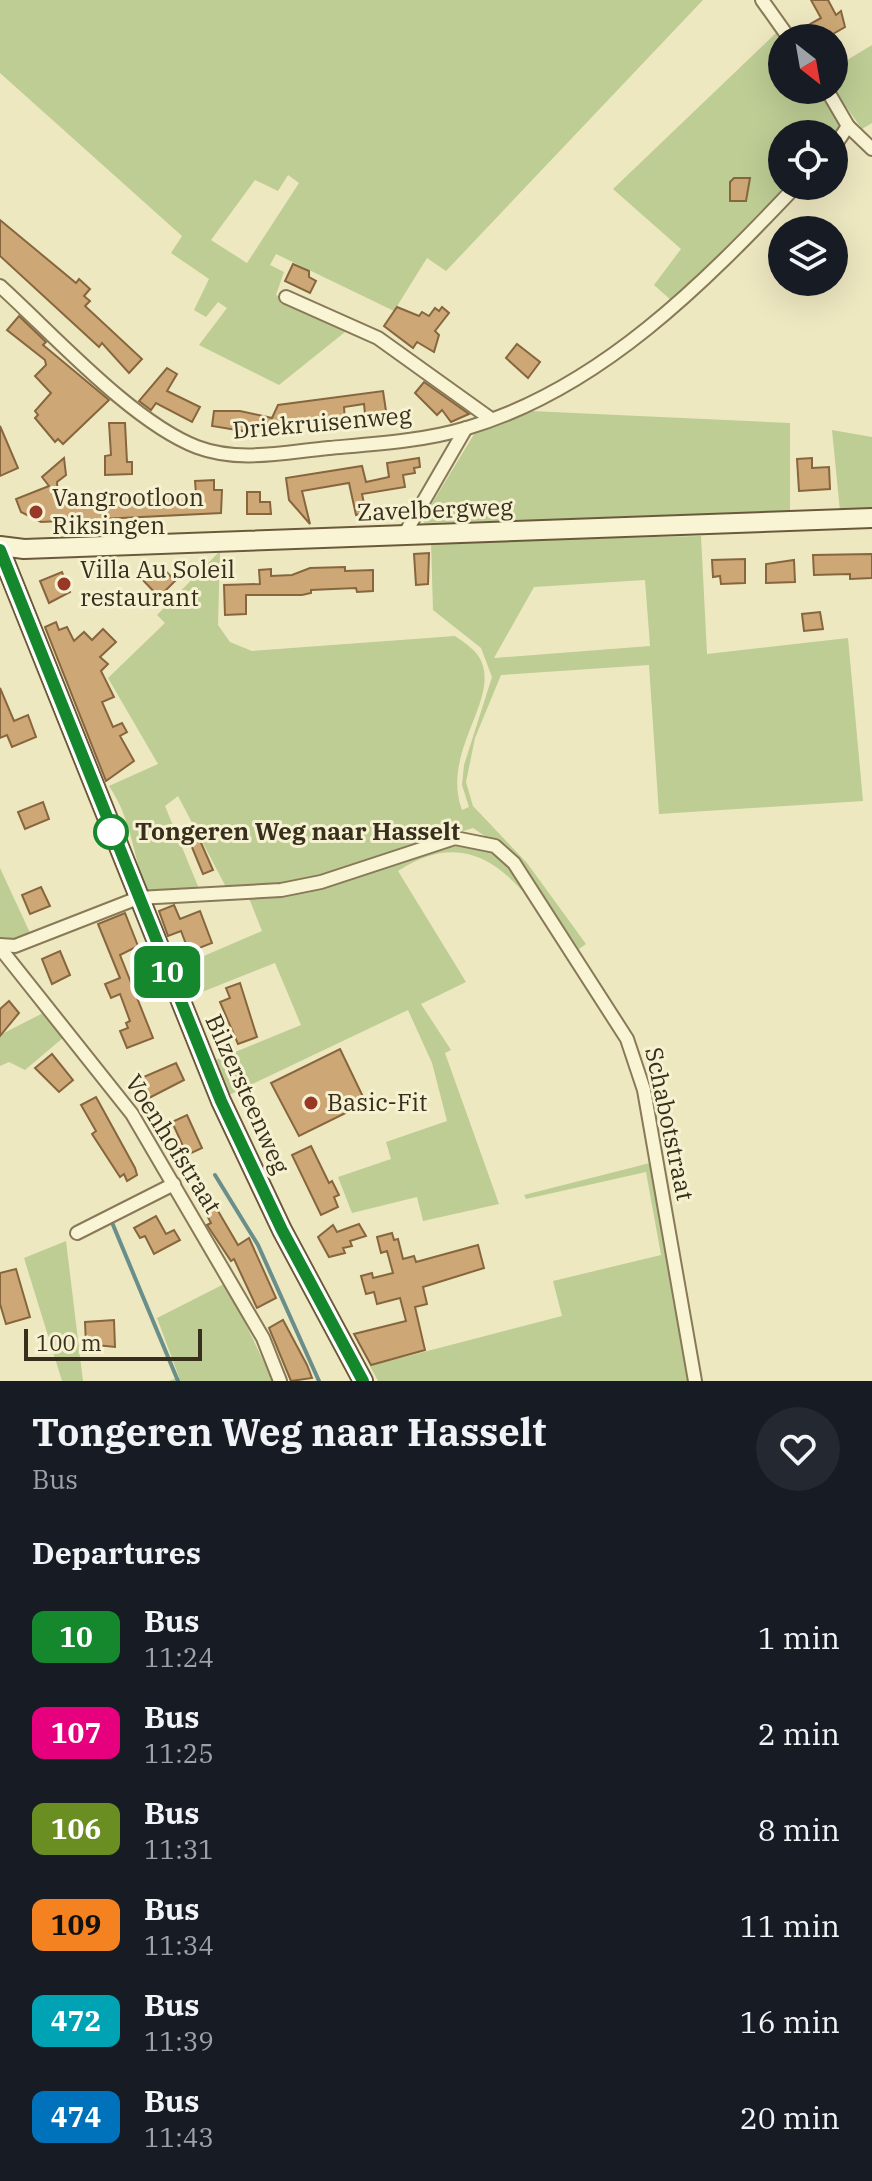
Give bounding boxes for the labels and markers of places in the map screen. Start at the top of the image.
place label: Vangrootloon Riksingen [52,481,204,541]
marker: Vangrootloon Riksingen [27,503,45,521]
place label: Villa Au Soleil restaurant [80,553,235,613]
marker: Villa Au Soleil restaurant [55,575,73,593]
marker: Tongeren Weg naar Hasselt [94,815,128,849]
place label: Tongeren Weg naar Hasselt [135,815,460,847]
place label: Basic-Fit [327,1086,428,1118]
marker: Basic-Fit [302,1094,320,1112]

